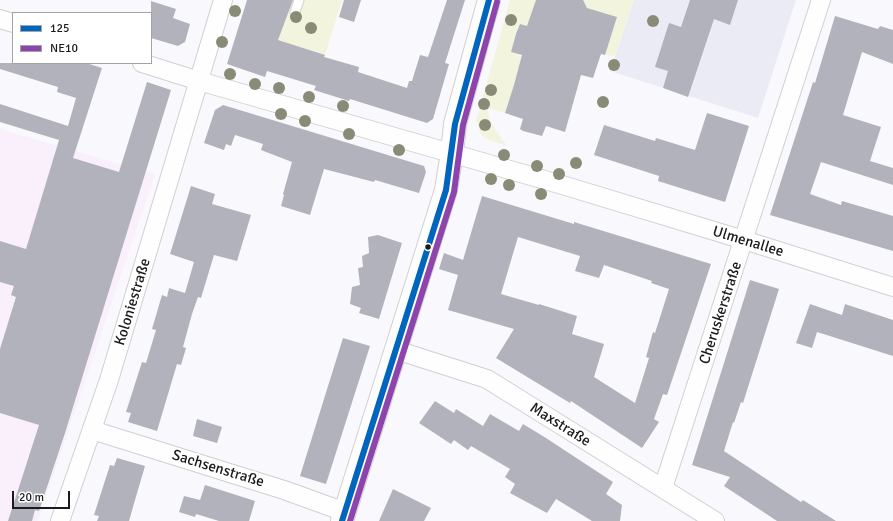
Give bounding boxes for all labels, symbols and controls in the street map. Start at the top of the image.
legend [12,12,152,64]
text: 125 [50,21,69,36]
text: NE10 [50,41,78,56]
street label: Ulmenallee [710,223,786,261]
unlabelled marker [423,242,433,252]
street label: Koloniestraße [111,256,155,348]
street label: Cheruskerstraße [696,259,746,367]
street label: Maxstraße [526,399,594,451]
street label: Sachsenstraße [170,446,266,492]
scale bar [14,483,72,509]
text: 20 m [19,490,44,505]

